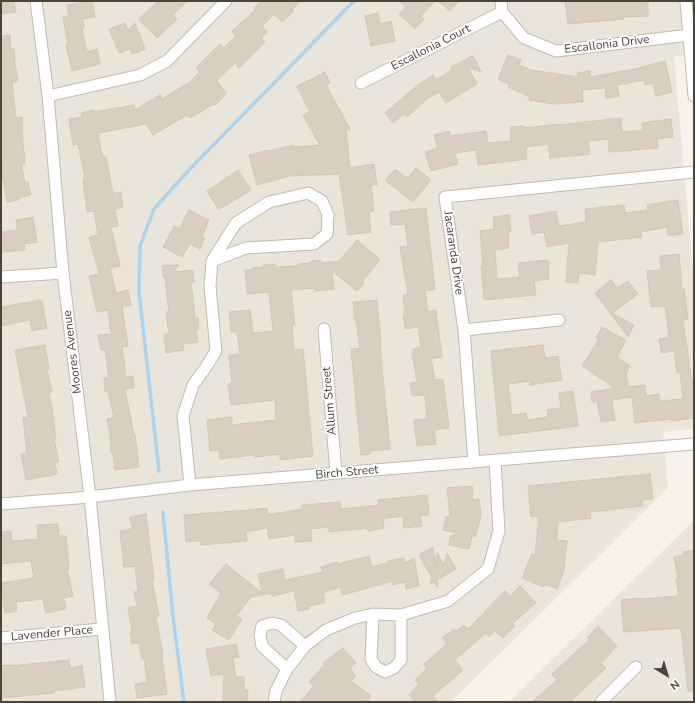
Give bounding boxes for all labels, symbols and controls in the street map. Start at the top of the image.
street label: Escallonia Court [389,22,473,74]
street label: Escallonia Drive [564,33,650,57]
street label: Jacaranda Drive [440,210,466,296]
street label: Moores Avenue [61,309,85,395]
street label: Allum Street [320,366,340,436]
street label: Birch Street [315,463,379,483]
street label: Lavender Place [10,623,94,645]
north arrow [647,655,687,695]
text: N [667,676,683,693]

